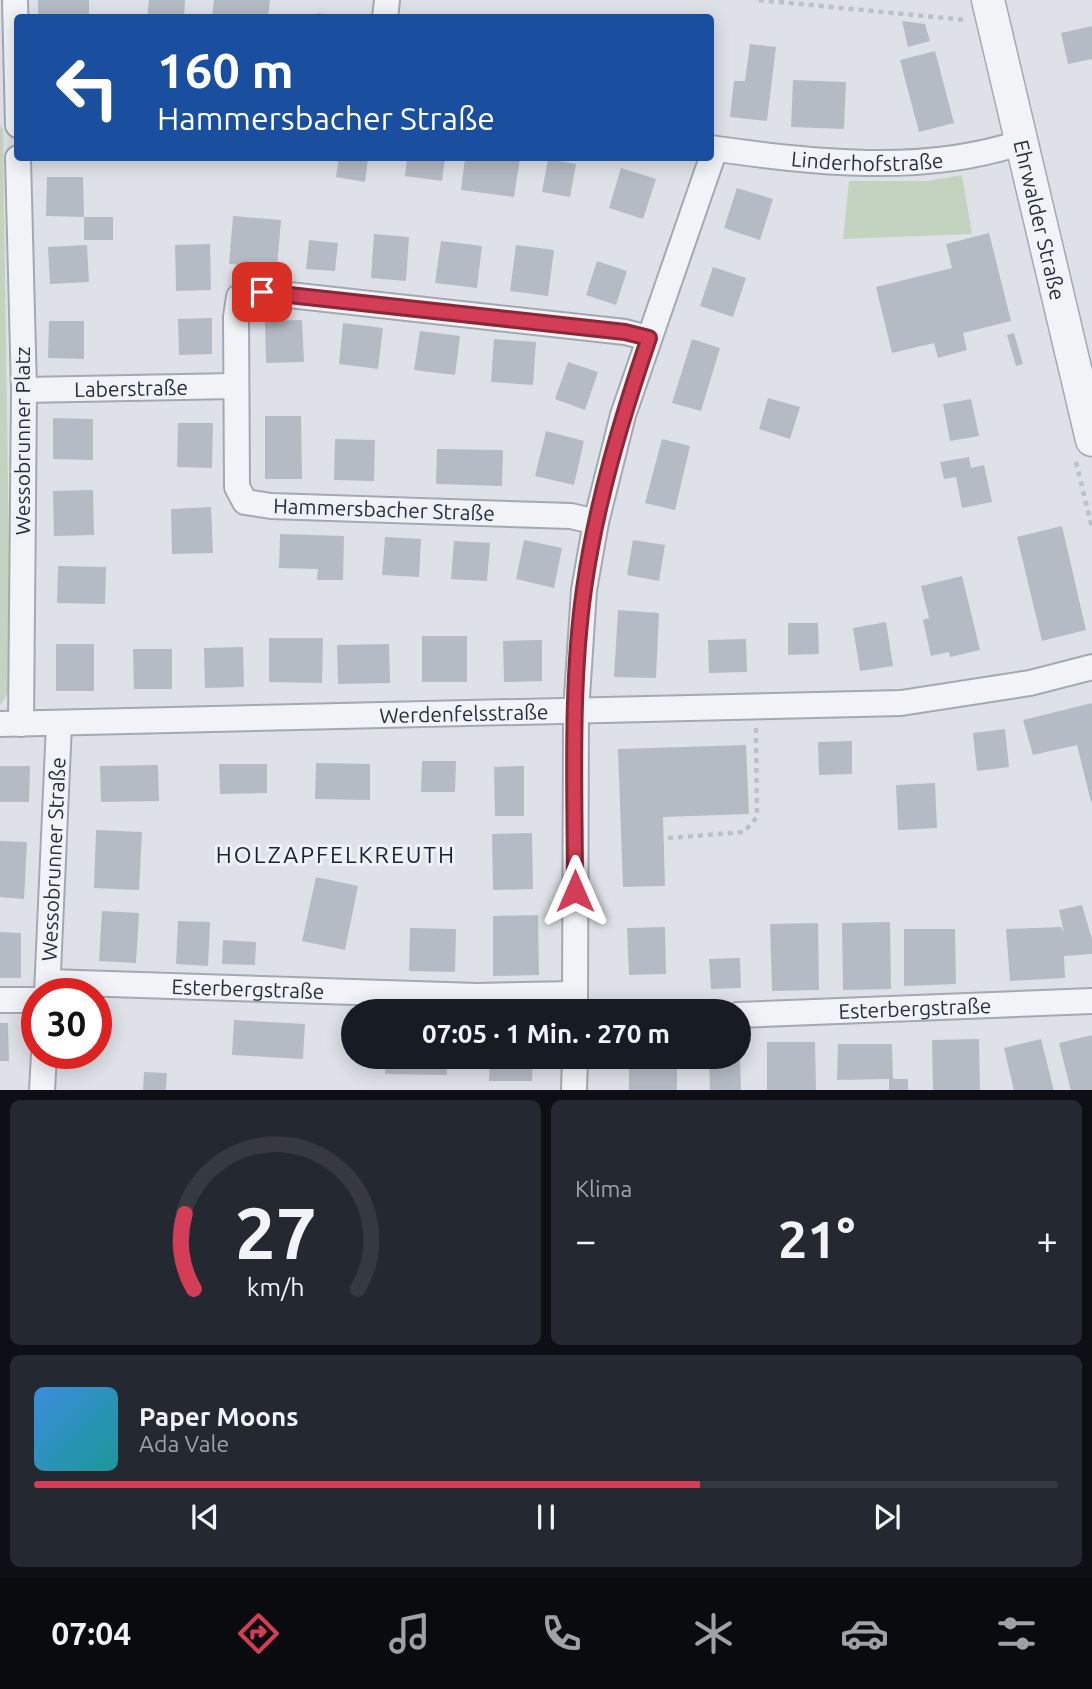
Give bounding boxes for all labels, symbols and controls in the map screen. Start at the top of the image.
icon: left [42,42,133,133]
text: 160 m [157,42,294,97]
text: Hammersbacher Straße [157,100,495,136]
street label: Ehrwalder Straße [1009,138,1070,302]
street label: Linderhofstraße [790,146,945,175]
pin [232,262,292,322]
icon: arrive [243,273,281,311]
street label: Wessobrunner Platz [10,347,34,535]
street label: Laberstraße [74,375,188,401]
street label: Hammersbacher Straße [273,493,495,525]
street label: Werdenfelsstraße [379,699,549,727]
street label: Wessobrunner Straße [36,757,70,962]
district label: HOLZAPFELKREUTH [216,842,456,867]
position arrow [538,854,612,928]
street label: Esterbergstraße [171,974,325,1003]
speed limit sign: 30 [21,978,112,1069]
street label: Esterbergstraße [838,993,992,1023]
text: 07:05 · 1 Min. · 270 m [422,1019,670,1048]
text: Klima [575,1176,632,1201]
text: 27 [234,1191,317,1273]
text: 21° [778,1210,855,1268]
text: − [575,1219,596,1261]
text: + [1037,1219,1058,1261]
text: km/h [247,1272,304,1300]
text: Paper Moons [139,1402,298,1431]
text: Ada Vale [139,1431,229,1456]
icon: previous [186,1498,224,1536]
icon: pause [527,1498,565,1536]
icon: next [868,1498,906,1536]
icon: directions [234,1609,283,1658]
icon: music [385,1609,434,1658]
icon: phone [537,1609,586,1658]
icon: climate [689,1609,738,1658]
icon: car [840,1609,889,1658]
icon: filters [992,1609,1041,1658]
text: 07:04 [51,1615,131,1651]

